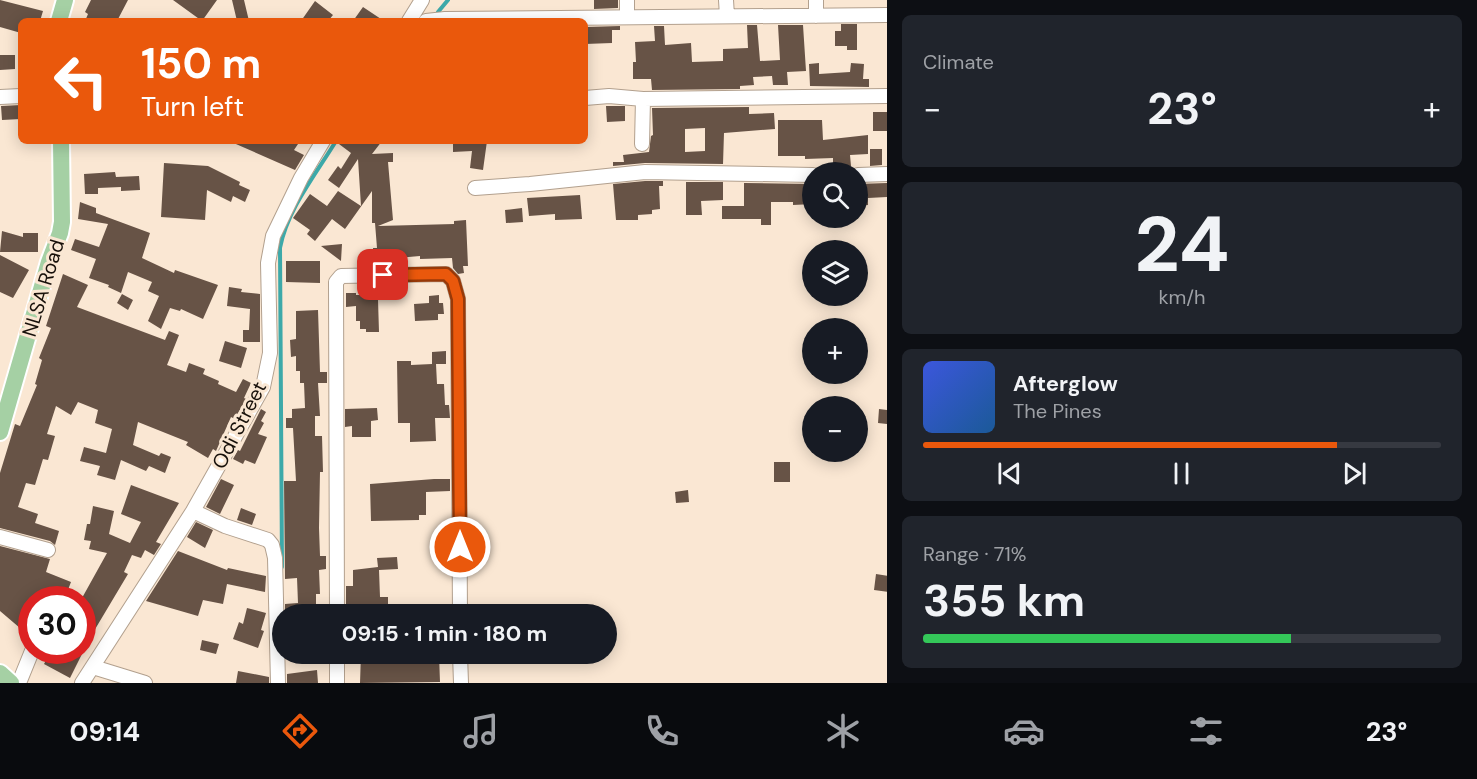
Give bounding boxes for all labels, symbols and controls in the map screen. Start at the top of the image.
text: 150 m [141,36,261,91]
icon: left [42,42,120,120]
text: Climate [923,49,994,75]
text: 23° [1147,79,1217,138]
text: − [923,87,941,130]
text: + [1423,87,1441,130]
text: Turn left [141,89,244,124]
map controls [802,162,868,462]
button: search [802,162,868,228]
text: 24 [1134,194,1230,295]
street label: NLSA Road [16,236,70,340]
button: layers [802,240,868,306]
pin [357,249,408,300]
icon: arrive [366,258,399,291]
text: km/h [1158,284,1206,310]
button: + [802,318,868,384]
text: Afterglow [1013,369,1118,398]
street label: Odi Street [206,377,272,473]
button: − [802,396,868,462]
text: The Pines [1013,398,1102,424]
icon: previous [993,457,1026,490]
icon: pause [1165,457,1198,490]
icon: next [1338,457,1371,490]
position arrow [428,515,492,579]
text: Range · 71% [923,541,1026,567]
text: 355 km [923,571,1085,630]
speed limit sign: 30 [18,586,96,664]
text: 09:15 · 1 min · 180 m [342,619,547,648]
icon: directions [279,710,321,752]
icon: music [460,710,502,752]
icon: phone [641,710,683,752]
icon: climate [822,710,864,752]
icon: car [1003,710,1045,752]
icon: filters [1185,710,1227,752]
text: 09:14 [70,714,140,749]
text: 23° [1366,714,1407,749]

